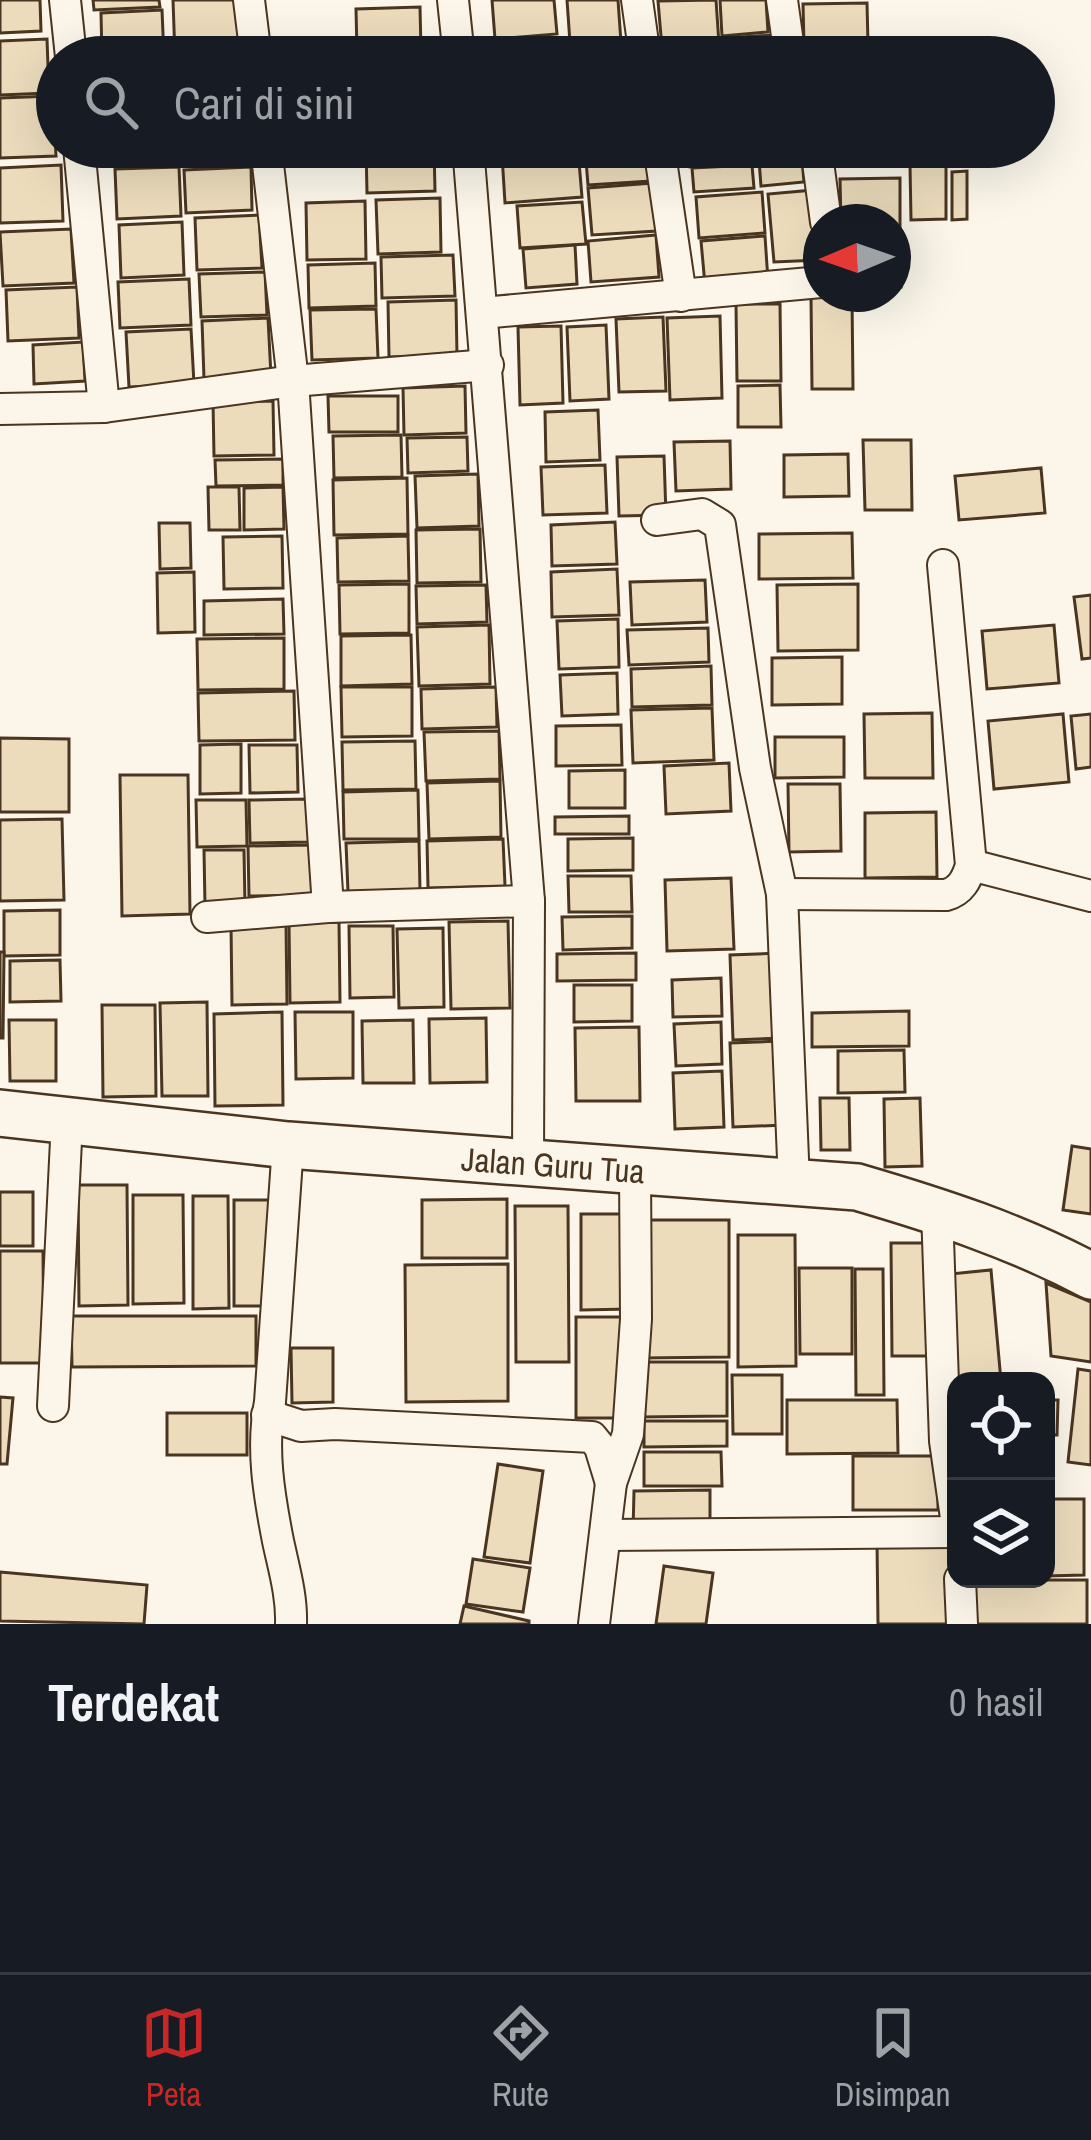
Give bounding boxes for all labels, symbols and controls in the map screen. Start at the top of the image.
search box [36,36,1055,168]
icon: search [78,69,144,135]
text: Cari di sini [174,72,355,133]
north arrow [803,204,911,312]
street label: Jalan Guru Tua [460,1137,646,1193]
map controls [947,1372,1055,1588]
button: locate [947,1372,1055,1480]
button: layers [947,1480,1055,1588]
text: Terdekat [48,1668,219,1737]
text: 0 hasil [949,1676,1043,1728]
tab: Peta [141,2000,207,2116]
tab: Rute [488,2000,554,2116]
tab: Disimpan [835,2000,950,2116]

